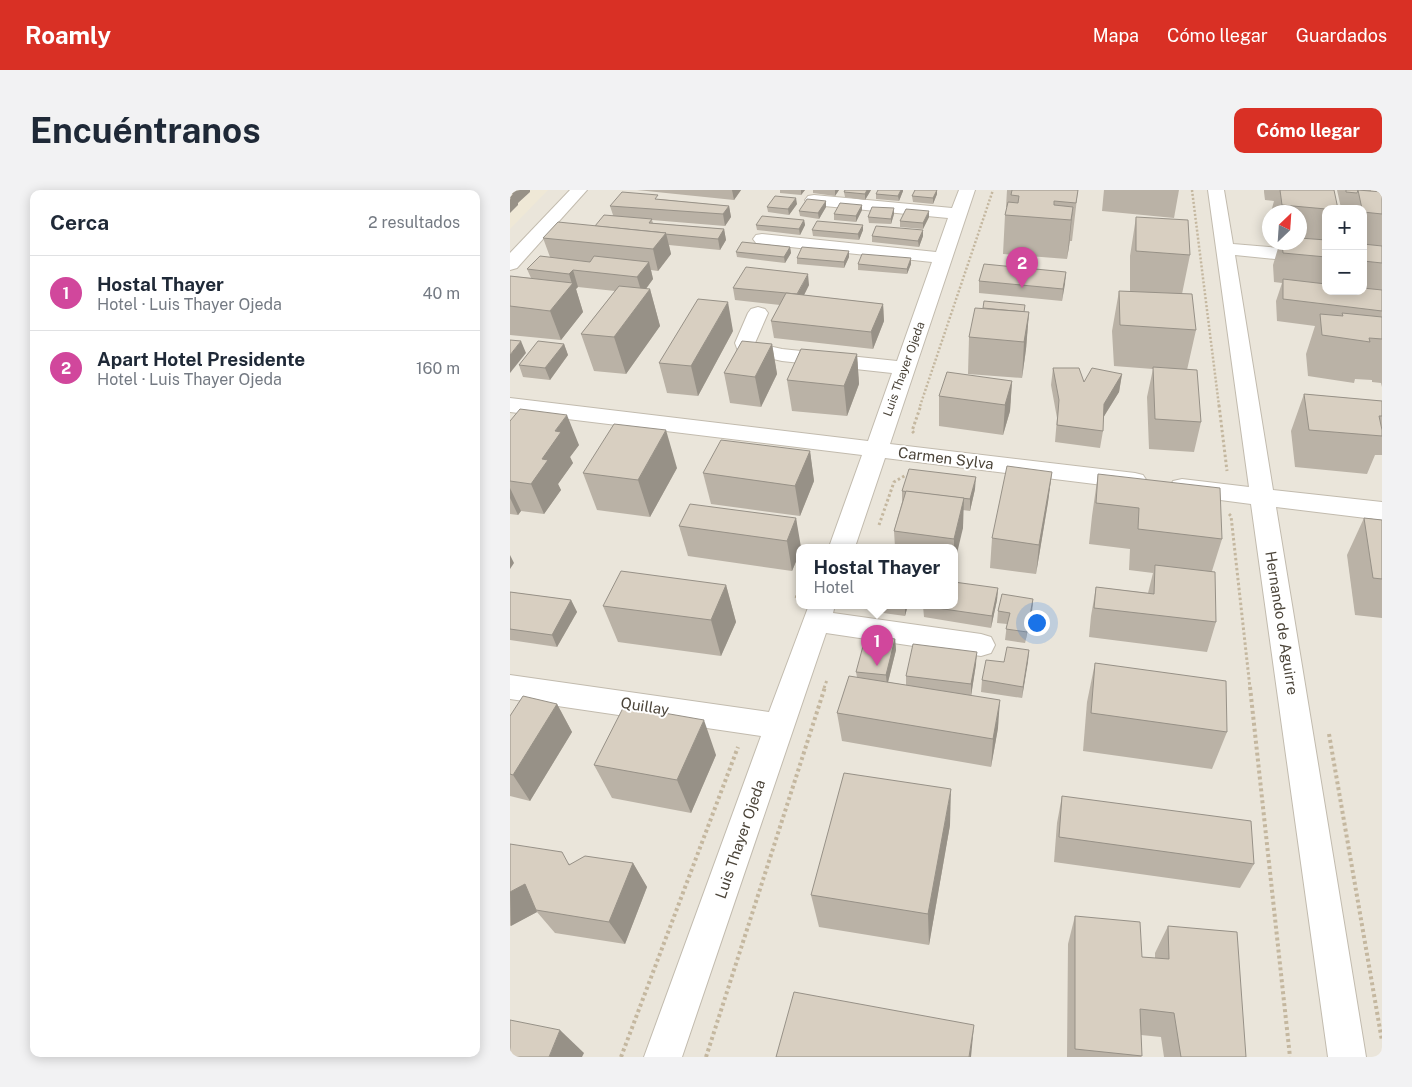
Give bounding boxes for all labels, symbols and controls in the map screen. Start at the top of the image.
text: Roamly [25,21,111,49]
text: Mapa [1093,25,1139,46]
text: Cómo llegar [1167,25,1268,46]
text: Guardados [1296,25,1387,46]
button: Cómo llegar [1234,108,1382,153]
text: Encuéntranos [30,110,261,151]
north arrow [1262,205,1307,250]
map controls [1322,205,1367,295]
button: + [1322,205,1367,250]
text: Cerca [50,210,109,235]
text: 2 resultados [368,213,460,232]
pin: 2 [1006,247,1038,288]
button: − [1322,250,1367,295]
text: Hostal Thayer [97,273,224,295]
text: 1 [63,284,69,303]
text: 40 m [422,284,460,303]
text: Hotel · Luis Thayer Ojeda [97,295,282,314]
street label: Luis Thayer Ojeda [880,320,928,418]
text: Apart Hotel Presidente [97,348,305,370]
text: 2 [61,359,71,378]
text: 160 m [416,359,460,378]
text: Hotel · Luis Thayer Ojeda [97,370,282,389]
street label: Carmen Sylva [897,444,995,472]
popup [796,544,958,609]
street label: Hernando de Aguirre [1262,550,1302,696]
text: Hostal Thayer [814,556,940,578]
text: Hotel [814,578,854,597]
your location [1024,610,1050,636]
pin: 1 [861,625,893,666]
street label: Quillay [620,694,670,718]
street label: Luis Thayer Ojeda [712,777,768,901]

